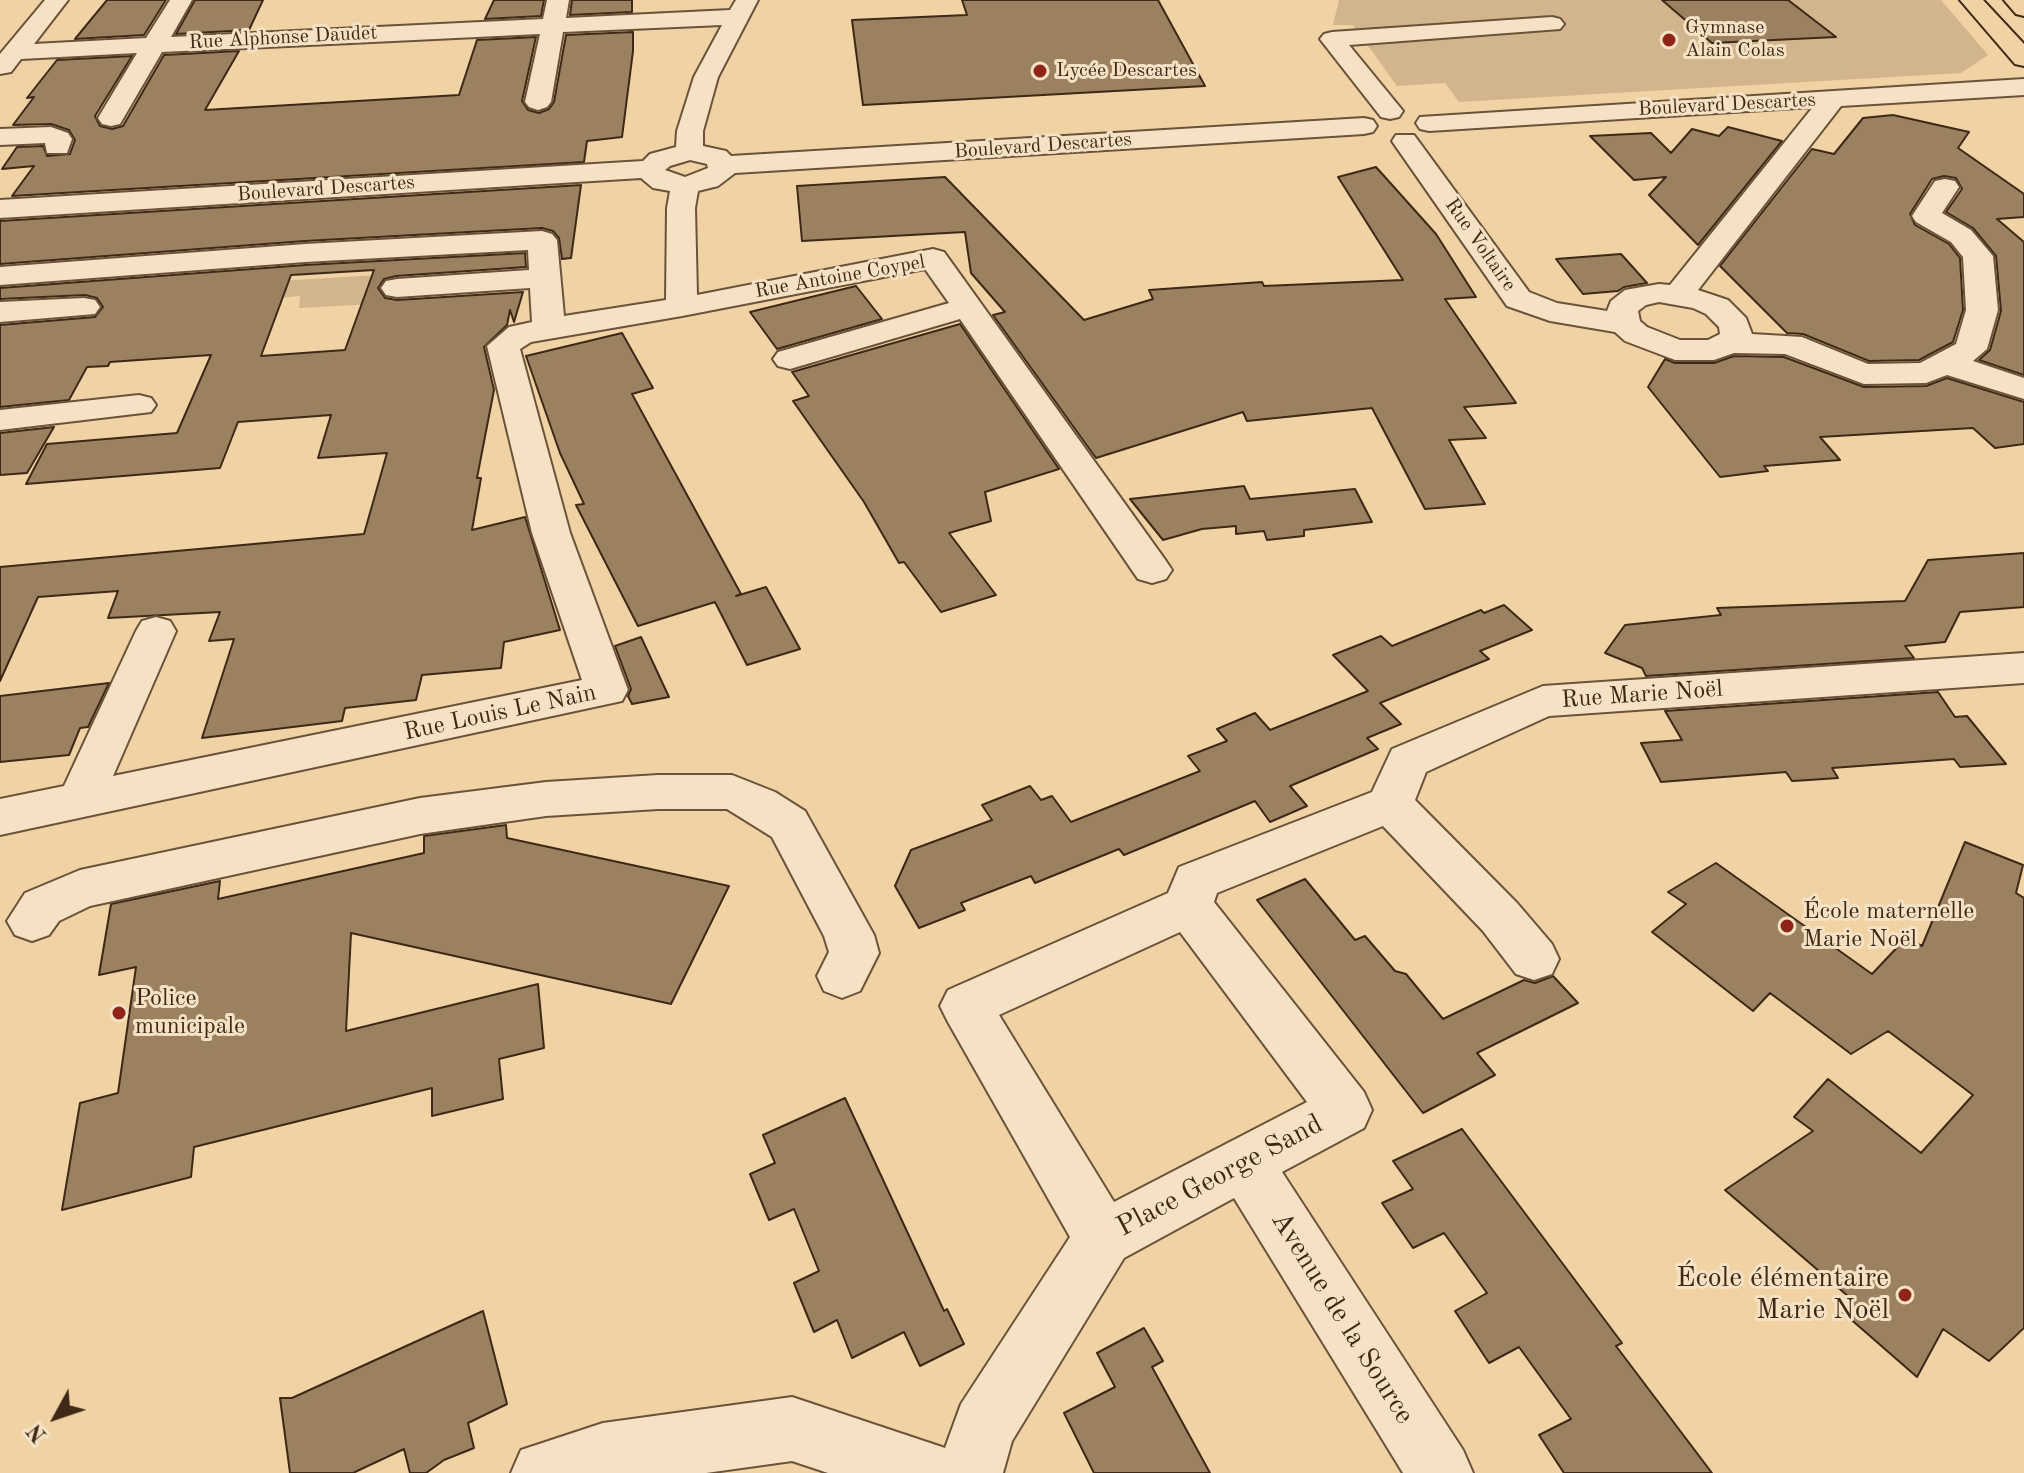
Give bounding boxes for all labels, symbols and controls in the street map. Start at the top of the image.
place label: Gymnase Alain Colas [1685,16,1785,63]
street label: Rue Alphonse Daudet [188,21,378,55]
marker: Gymnase Alain Colas [1660,31,1678,49]
place label: Lycée Descartes [1056,59,1197,83]
marker: Lycée Descartes [1031,62,1049,80]
street label: Boulevard Descartes [1637,88,1817,122]
street label: Boulevard Descartes [953,128,1133,164]
street label: Boulevard Descartes [236,171,416,207]
street label: Rue Voltaire [1439,194,1521,296]
street label: Rue Antoine Coypel [753,250,927,304]
street label: Rue Marie Noël [1560,675,1724,715]
street label: Rue Louis Le Nain [401,679,599,747]
place label: École maternelle Marie Noël [1803,898,1974,954]
marker: École maternelle Marie Noël [1778,917,1796,935]
place label: Police municipale [135,985,245,1041]
marker: Police municipale [110,1004,128,1022]
street label: Place George Sand [1111,1108,1329,1244]
street label: Avenue de la Source [1263,1206,1421,1430]
place label: École élémentaire Marie Noël [1676,1262,1889,1328]
marker: École élémentaire Marie Noël [1896,1286,1914,1304]
north arrow [16,1377,96,1457]
text: N [24,1419,51,1446]

